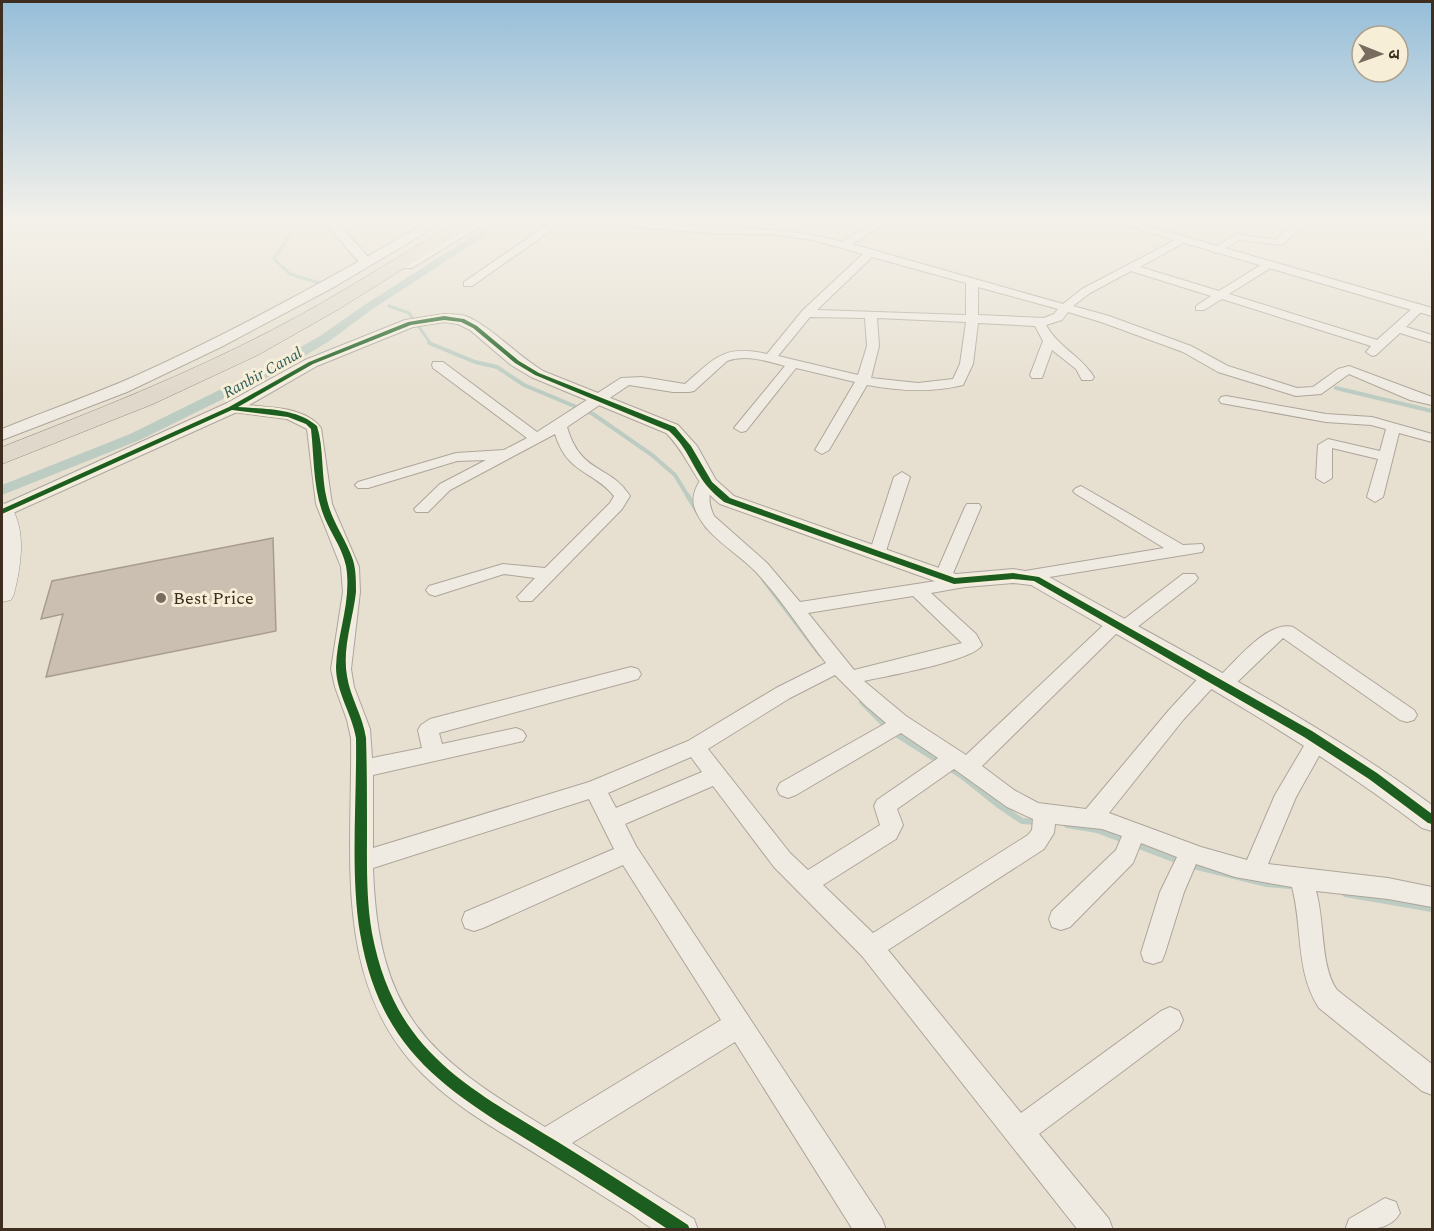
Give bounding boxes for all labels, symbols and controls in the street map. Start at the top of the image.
north arrow [1350,24,1410,84]
text: उ [1382,49,1406,60]
water label: Ranbir Canal [218,341,307,405]
place label: Best Price [173,585,254,612]
marker: Best Price [154,591,168,605]

